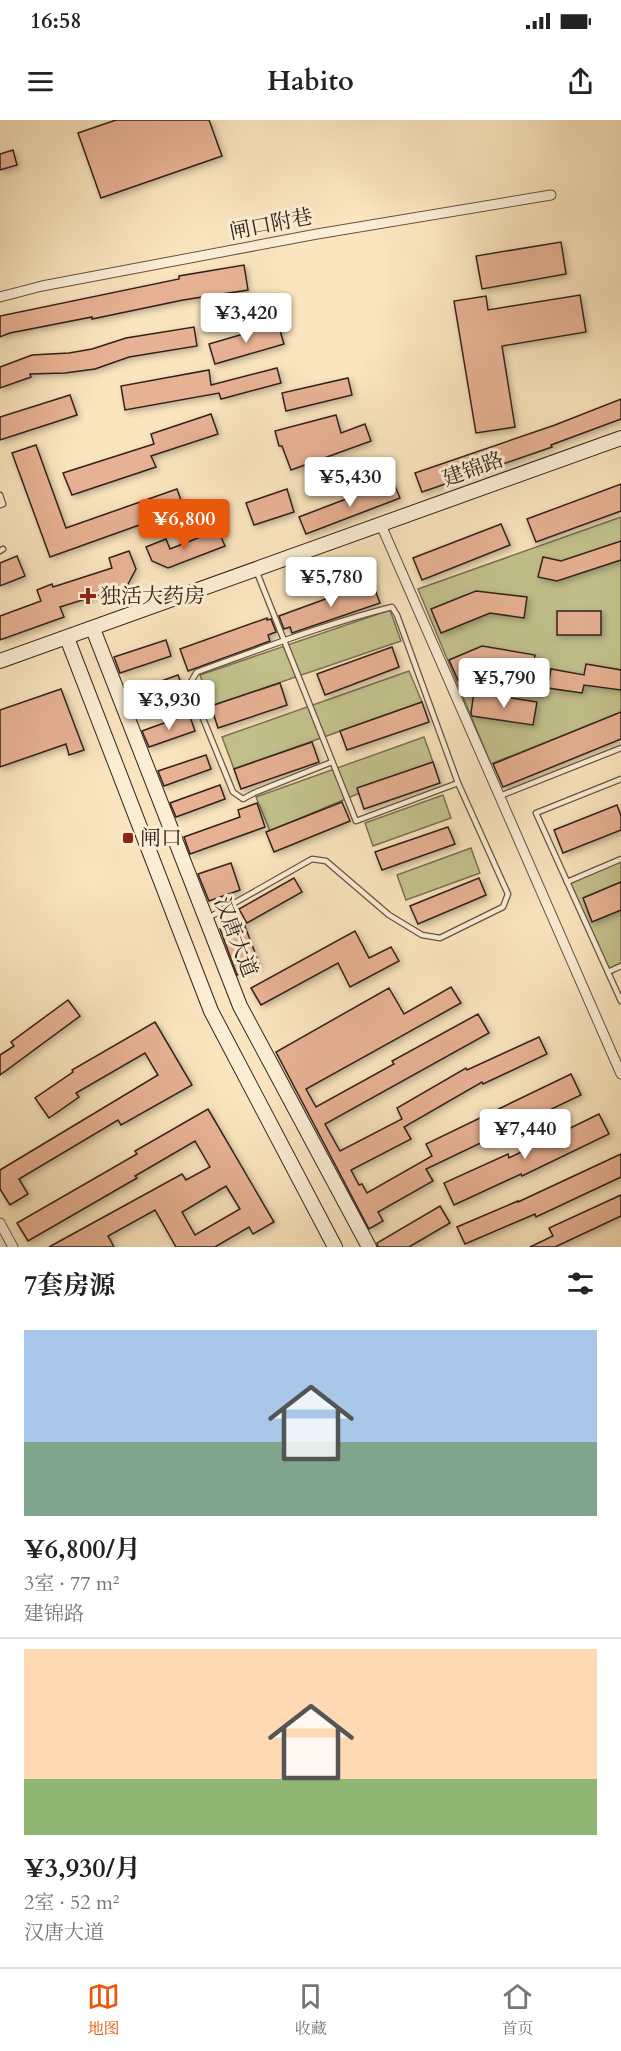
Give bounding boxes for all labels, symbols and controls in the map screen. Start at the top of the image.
text: 16:58 [30,6,81,36]
text: Habito [267,63,354,100]
icon: menu [24,65,57,98]
icon: share [564,65,597,98]
street label: 闸口附巷 [227,202,315,247]
pin: ¥3,420 [197,293,295,344]
text: ¥3,420 [215,299,277,326]
street label: 建锦路 [439,445,508,494]
pin: ¥5,430 [301,457,399,508]
text: ¥5,430 [319,463,381,490]
pin: ¥6,800 [135,499,233,550]
text: ¥6,800 [153,505,215,532]
pin: ¥5,780 [282,557,380,608]
text: ¥5,780 [300,563,362,590]
place label: 独活大药房 [100,582,205,611]
marker: 独活大药房 [81,589,95,603]
pin: ¥5,790 [455,658,553,709]
text: ¥5,790 [473,664,535,691]
pin: ¥3,930 [120,680,218,731]
text: ¥3,930 [138,686,200,713]
place label: 闸口 [140,824,182,853]
marker: 闸口 [121,831,135,845]
street label: 汉唐大道 [207,893,264,982]
pin: ¥7,440 [476,1109,574,1160]
text: ¥7,440 [494,1115,556,1142]
icon: filters [564,1267,597,1300]
text: 7套房源 [24,1268,115,1303]
icon: home [257,1369,365,1477]
text: ¥6,800/月 [24,1532,141,1567]
text: 3室 · 77 m² [24,1570,120,1597]
text: 建锦路 [24,1600,84,1627]
icon: home [257,1688,365,1796]
text: ¥3,930/月 [24,1851,141,1886]
text: 2室 · 52 m² [24,1889,120,1916]
text: 汉唐大道 [24,1919,104,1946]
tab: 地图 [87,1980,120,2040]
tab: 收藏 [294,1980,327,2040]
tab: 首页 [501,1980,534,2040]

